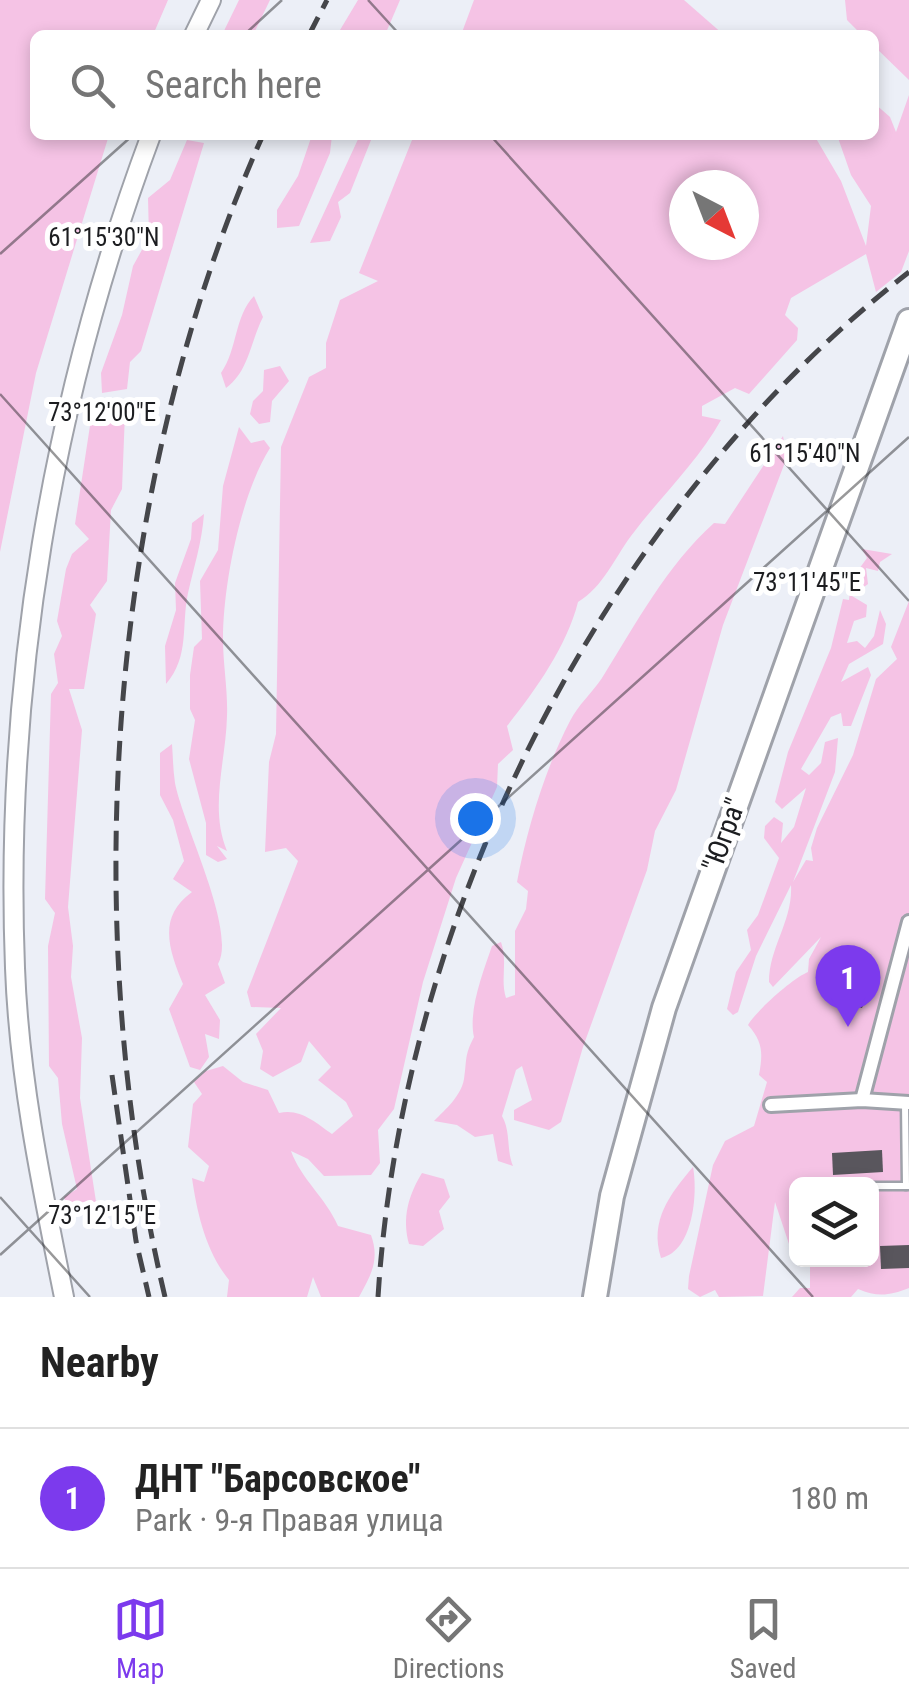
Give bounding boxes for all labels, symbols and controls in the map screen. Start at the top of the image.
search box [30,30,879,140]
icon: search [65,58,120,113]
text: Search here [145,63,322,107]
north arrow [669,170,759,260]
text: 61°15'30"N [48,223,160,252]
text: 73°12'00"E [48,398,156,427]
text: 61°15'40"N [749,439,861,468]
text: 73°11'45"E [753,568,861,597]
your location [450,793,501,844]
street label: "Югра" [695,794,753,876]
pin: 1 [816,944,880,1027]
map controls [789,1177,879,1267]
button: layers [789,1177,879,1267]
text: 73°12'15"E [48,1201,156,1230]
text: Nearby [40,1338,159,1387]
text: ДНТ "Барсовское" [135,1457,421,1501]
text: 1 [64,1479,81,1517]
text: 180 m [790,1479,869,1517]
text: Park · 9-я Правая улица [135,1501,444,1539]
tab: Map [113,1592,168,1685]
tab: Directions [393,1592,505,1685]
tab: Saved [730,1592,796,1685]

